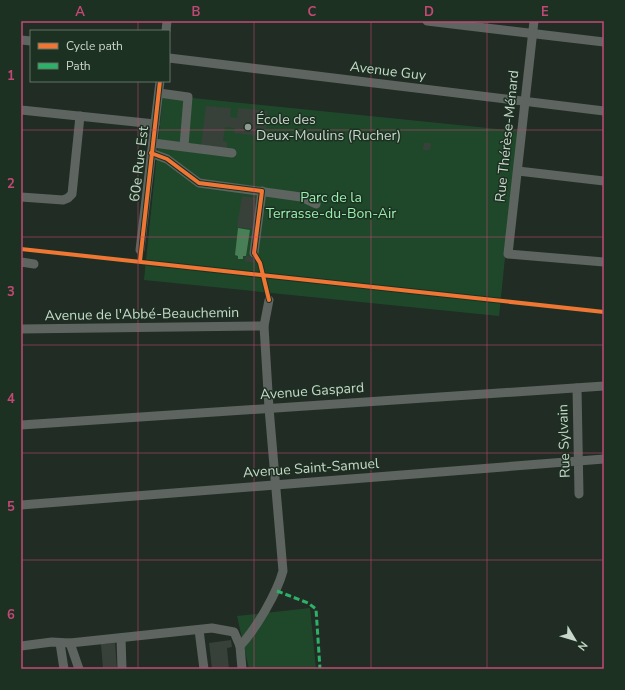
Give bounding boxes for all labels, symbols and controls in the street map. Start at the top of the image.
text: A [75,3,85,21]
text: B [192,3,201,21]
text: C [308,3,317,21]
text: D [424,3,434,21]
text: E [541,3,549,21]
legend [30,30,170,82]
text: Cycle path [66,38,123,54]
street label: Avenue Guy [349,57,428,85]
text: Path [66,58,91,74]
text: 1 [7,67,15,85]
street label: Rue Thérèse-Ménard [491,69,523,203]
place label: École des Deux-Moulins (Rucher) [256,110,401,145]
marker: École des Deux-Moulins (Rucher) [243,122,253,132]
street label: 60e Rue Est [125,125,153,203]
text: 2 [7,175,15,193]
park label: Parc de la Terrasse-du-Bon-Air [266,188,396,223]
text: 3 [7,283,15,301]
street label: Avenue de l'Abbé-Beauchemin [45,303,239,325]
street label: Avenue Gaspard [259,378,365,404]
text: 4 [7,390,15,408]
street label: Rue Sylvain [553,404,575,478]
street label: Avenue Saint-Samuel [242,454,381,482]
text: 5 [7,498,15,516]
text: 6 [7,606,15,624]
north arrow [555,620,595,660]
text: N [574,638,591,654]

